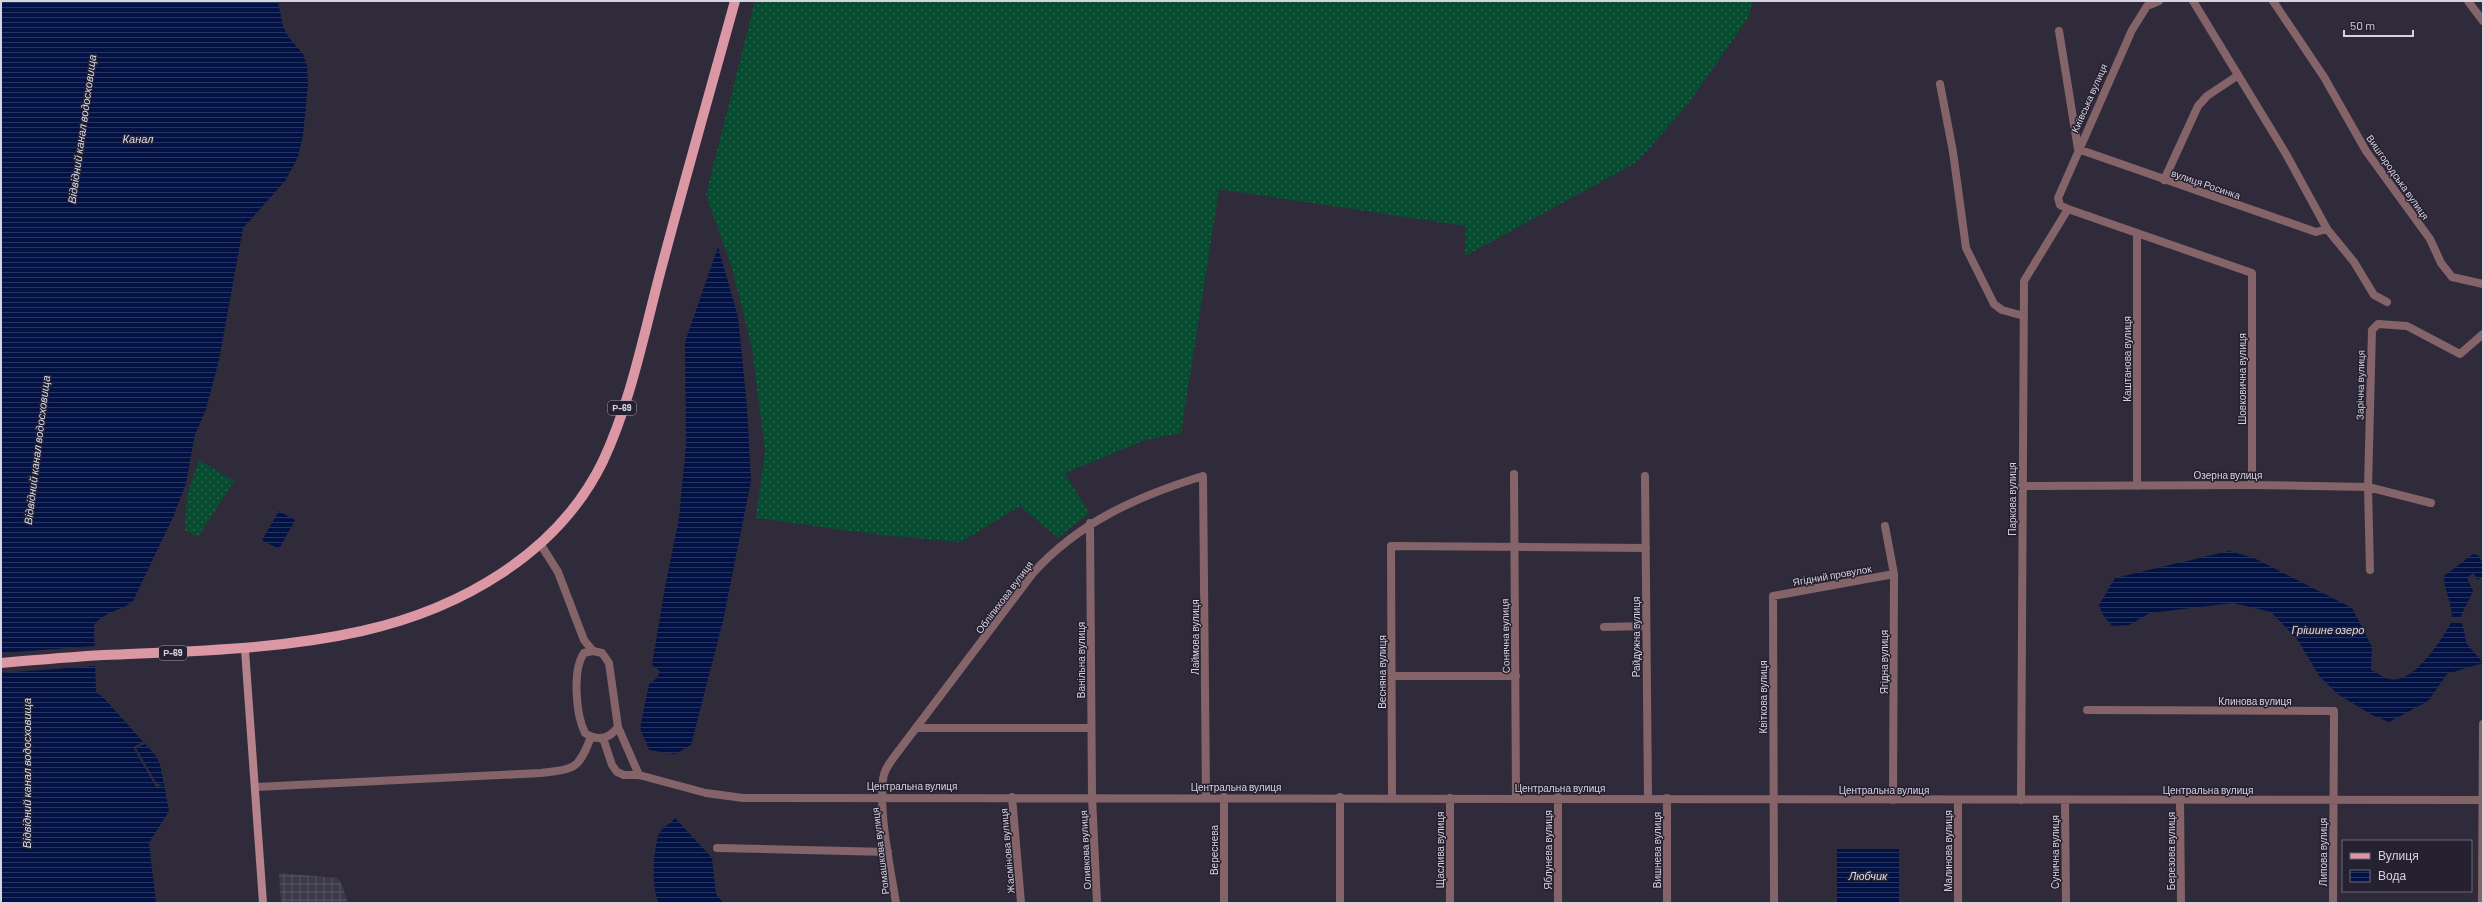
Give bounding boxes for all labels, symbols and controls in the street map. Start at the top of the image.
scale bar [2344,12,2413,38]
text: 50 m [2350,18,2375,32]
water label: Відвідний канал водосховища [65,54,98,204]
street label: Київська вулиця [2068,62,2110,134]
water label: Канал [123,132,153,145]
street label: Вишгородська вулиця [2364,132,2432,222]
street label: вулиця Росинка [2170,167,2243,202]
street label: Каштанова вулиця [2121,316,2133,402]
street label: Шовковична вулиця [2236,333,2248,425]
street label: Зарічна вулиця [2353,350,2367,420]
water label: Відвідний канал водосховища [21,375,52,525]
road number: Р-69 [608,401,636,415]
street label: Паркова вулиця [2006,462,2018,536]
street label: Озерна вулиця [2194,469,2262,481]
street label: Обліпихова вулиця [973,558,1035,636]
street label: Ягідний провулок [1792,562,1873,588]
street label: Райдужна вулиця [1630,597,1642,677]
street label: Лаймова вулиця [1189,599,1201,675]
street label: Сонячна вулиця [1498,599,1512,673]
street label: Ванільна вулиця [1075,622,1087,698]
water label: Грішине озеро [2292,623,2364,636]
street label: Ягідна вулиця [1878,630,1890,694]
street label: Весняна вулиця [1376,635,1388,709]
road number: Р-69 [159,646,187,660]
street label: Квіткова вулиця [1757,660,1769,734]
street label: Клинова вулиця [2218,695,2292,707]
water label: Відвідний канал водосховища [20,698,33,848]
street label: Центральна вулиця [867,780,957,792]
street label: Центральна вулиця [1191,781,1281,793]
street label: Центральна вулиця [1515,782,1605,794]
street label: Центральна вулиця [1839,784,1929,796]
street label: Центральна вулиця [2163,784,2253,796]
street label: Ромашкова вулиця [869,807,891,895]
street label: Жасмінова вулиця [997,808,1017,894]
street label: Оливкова вулиця [1077,810,1093,890]
street label: Яблунева вулиця [1542,810,1554,890]
street label: Малинова вулиця [1942,810,1954,892]
street label: Щаслива вулиця [1434,812,1446,888]
street label: Вишнева вулиця [1651,812,1663,888]
street label: Березова вулиця [2165,812,2177,890]
street label: Сунична вулиця [2049,815,2061,889]
street label: Липова вулиця [2317,818,2329,886]
street label: Вереснева [1208,824,1220,875]
legend [2342,840,2472,892]
text: Вулиця [2378,848,2419,863]
text: Вода [2378,868,2406,883]
water label: Любчик [1848,869,1888,882]

